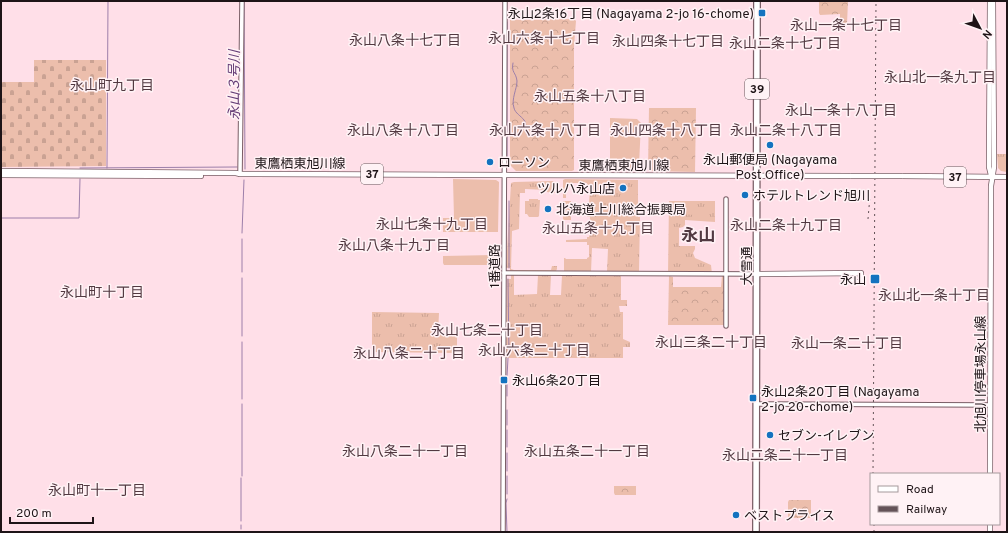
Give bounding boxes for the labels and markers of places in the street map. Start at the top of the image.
place label: 永山2条16丁目 (Nagayama 2-jo 16-chome) [508,6,754,23]
marker: 永山2条16丁目 (Nagayama 2-jo 16-chome) [757,8,767,18]
marker: 永山郵便局 (Nagayama Post Office) [765,140,775,150]
place label: 永山郵便局 (Nagayama Post Office) [703,153,837,184]
place label: ローソン [498,156,550,172]
marker: ローソン [485,157,495,167]
place label: ツルハ永山店 [537,182,615,198]
marker: ツルハ永山店 [618,183,628,193]
place label: ホテルトレンド旭川 [753,189,870,205]
marker: ホテルトレンド旭川 [740,190,750,200]
place label: 北海道上川総合振興局 [556,202,686,219]
marker: 北海道上川総合振興局 [543,204,553,214]
place label: 永山 [840,273,866,289]
marker: 永山 [869,273,881,285]
place label: 永山6条20丁目 [512,373,601,390]
marker: 永山6条20丁目 [499,375,509,385]
place label: 永山2条20丁目 (Nagayama 2-jo 20-chome) [761,384,919,416]
marker: 永山2条20丁目 (Nagayama 2-jo 20-chome) [748,393,758,403]
place label: セブン-イレブン [778,428,874,445]
marker: セブン-イレブン [765,430,775,440]
place label: ベストプライス [744,509,835,525]
marker: ベストプライス [731,510,741,520]

